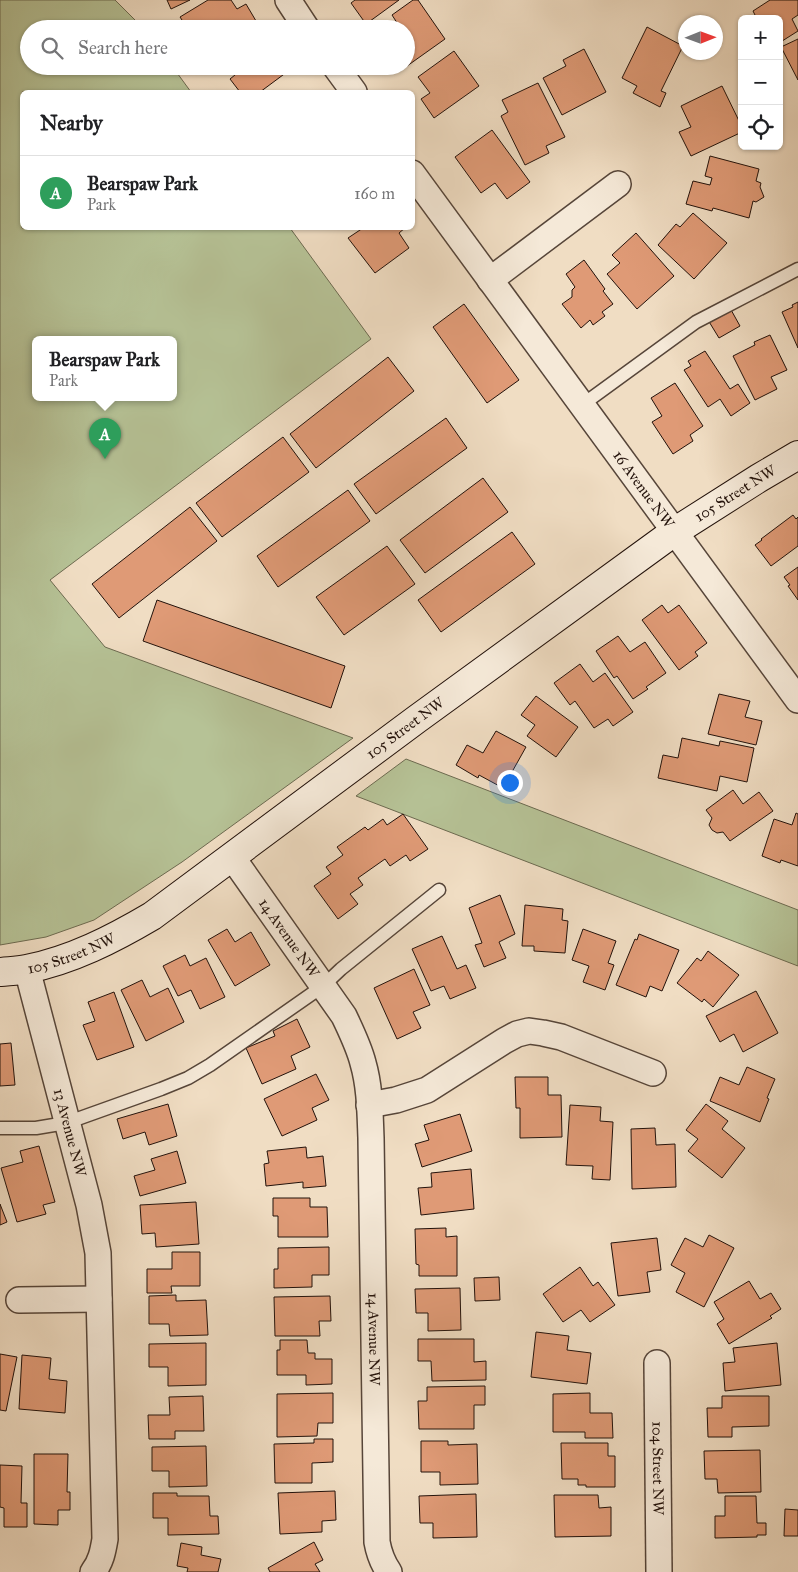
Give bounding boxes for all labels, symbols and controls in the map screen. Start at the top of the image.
north arrow [678,15,723,60]
map controls [738,15,783,150]
button: + [738,15,783,60]
search box [20,20,415,75]
icon: search [38,34,66,62]
text: Search here [78,36,168,59]
button: − [738,60,783,105]
button: locate [738,105,783,150]
text: Nearby [40,110,103,136]
text: Bearspaw Park [87,172,198,195]
text: A [51,184,61,203]
text: 160 m [354,184,395,203]
text: Park [87,195,116,214]
popup [32,336,177,401]
text: Bearspaw Park [49,348,160,371]
text: Park [49,371,78,390]
pin: A [89,418,121,459]
street label: 16 Avenue NW [609,447,679,532]
street label: 105 Street NW [691,461,780,526]
street label: 105 Street NW [363,693,448,763]
your location [497,770,523,796]
street label: 14 Avenue NW [255,895,324,982]
street label: 105 Street NW [26,929,119,978]
street label: 13 Avenue NW [50,1086,90,1179]
street label: 14 Avenue NW [364,1293,384,1386]
street label: 104 Street NW [649,1421,667,1516]

